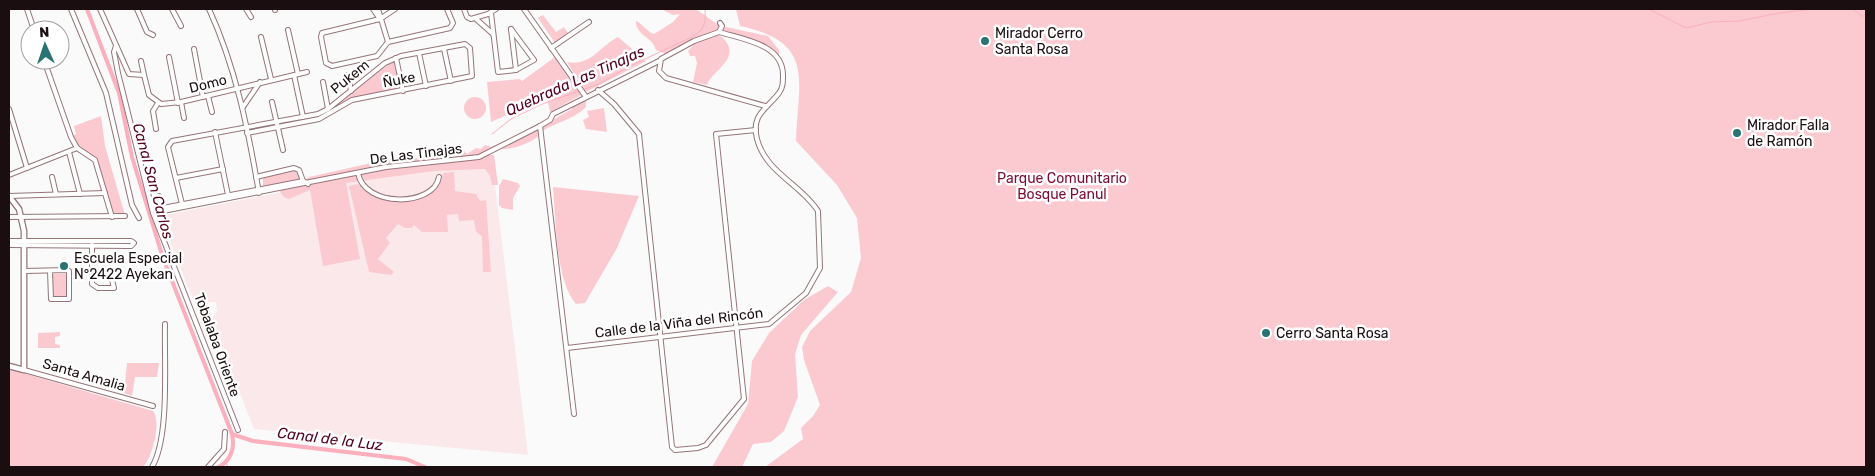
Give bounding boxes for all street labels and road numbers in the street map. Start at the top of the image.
street label: Pukem [327,56,373,98]
street label: Ñuke [381,68,417,91]
street label: Domo [187,71,229,97]
street label: De Las Tinajas [369,140,463,168]
street label: Tobalaba Oriente [190,291,244,399]
street label: Calle de la Viña del Rincón [594,304,764,342]
street label: Santa Amalia [41,355,127,395]

